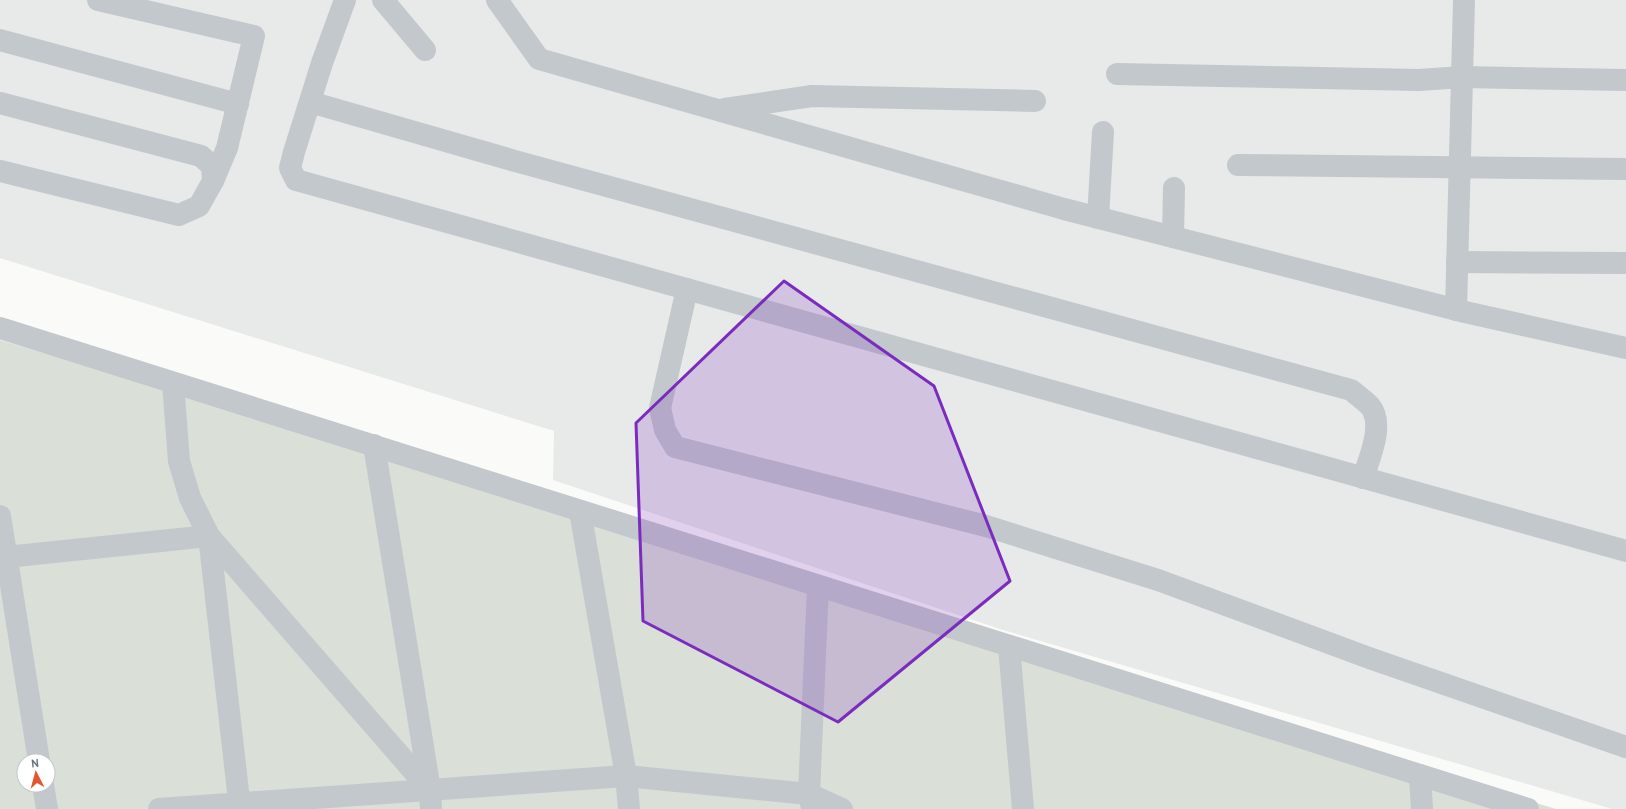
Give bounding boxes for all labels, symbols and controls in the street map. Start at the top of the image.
north arrow [16,753,56,793]
text: N [30,757,40,771]

